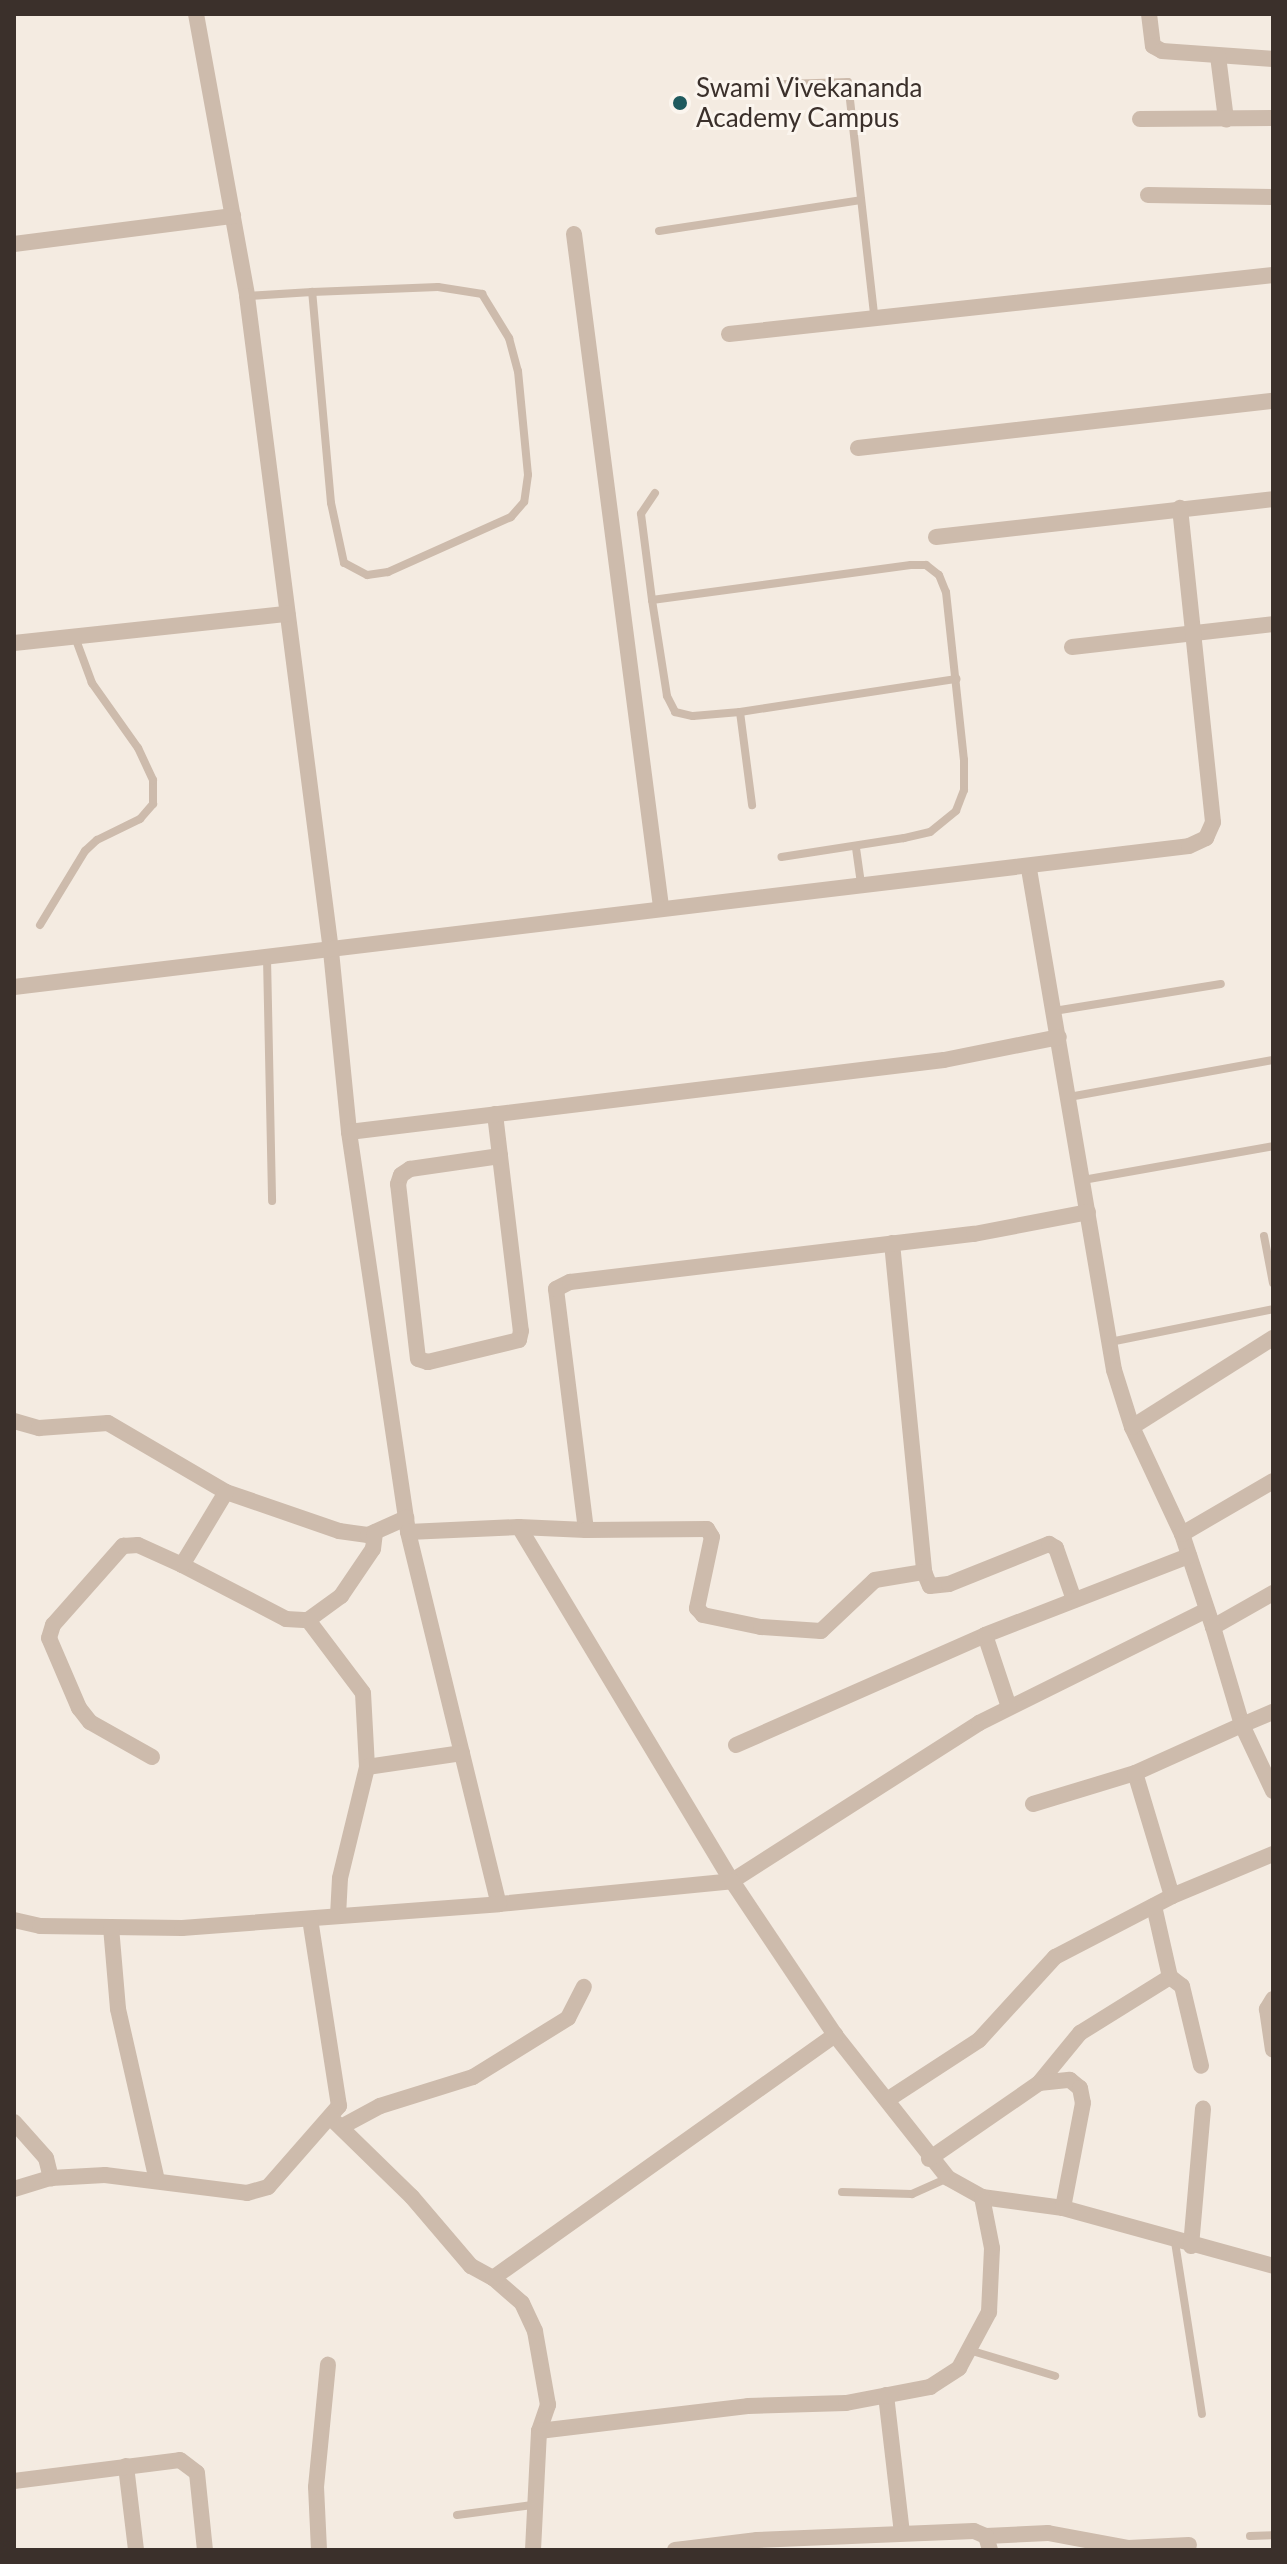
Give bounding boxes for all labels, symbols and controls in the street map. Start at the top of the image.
place label: Swami Vivekananda Academy Campus [696,72,923,134]
marker: Swami Vivekananda Academy Campus [671,94,689,112]

